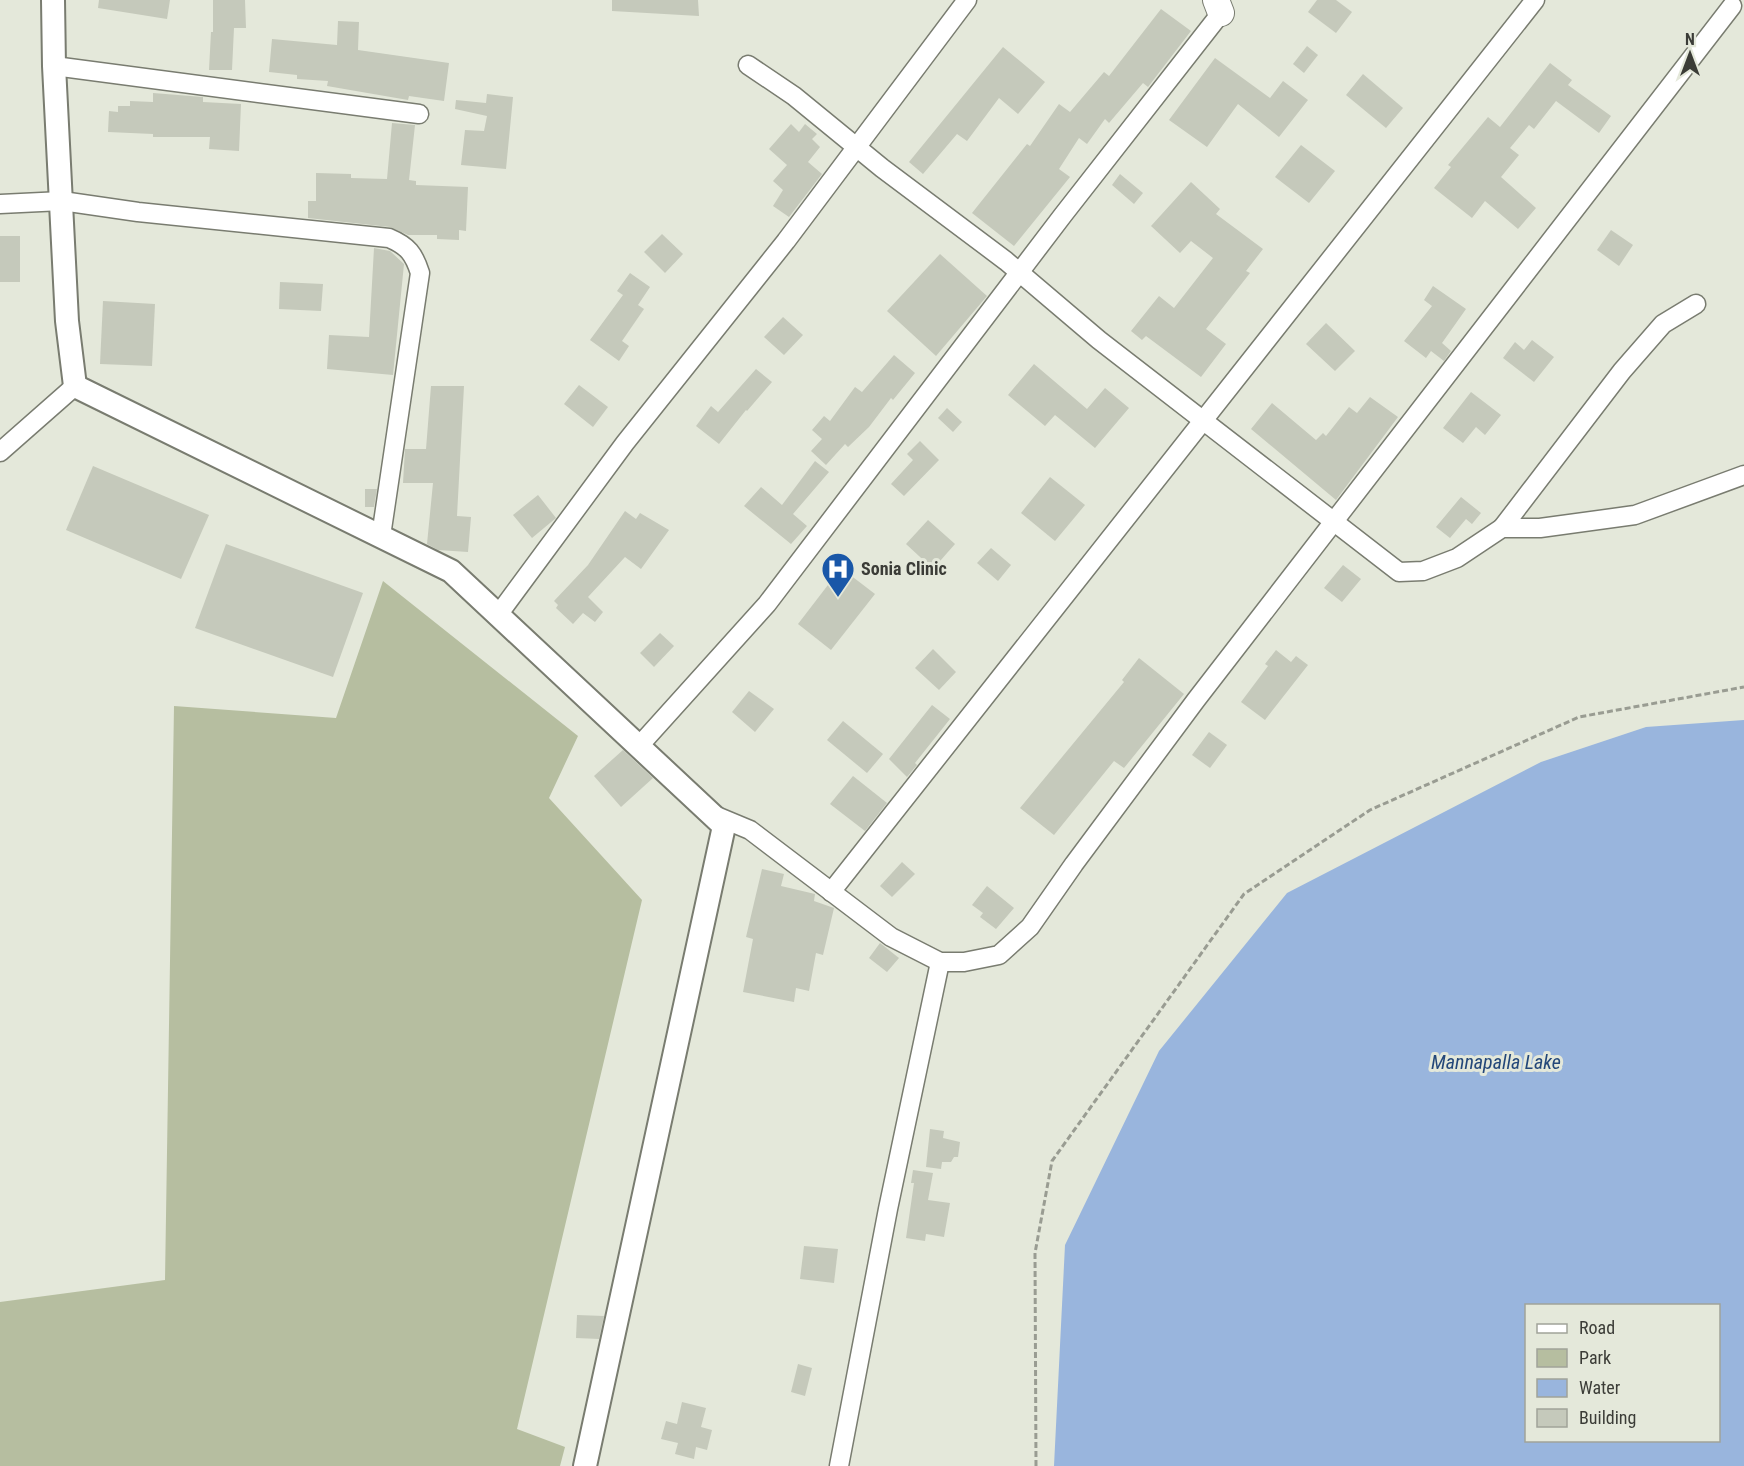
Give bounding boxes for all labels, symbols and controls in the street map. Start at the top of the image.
north arrow [1660,24,1720,84]
text: N [1685,30,1695,49]
hospital icon: Sonia Clinic [820,551,856,598]
place label: Sonia Clinic [861,558,947,579]
water label: Mannapalla Lake [1431,1050,1561,1074]
legend [1525,1304,1720,1442]
text: Road [1579,1317,1615,1338]
text: Park [1579,1347,1611,1368]
text: Water [1579,1377,1621,1398]
text: Building [1579,1407,1636,1428]

